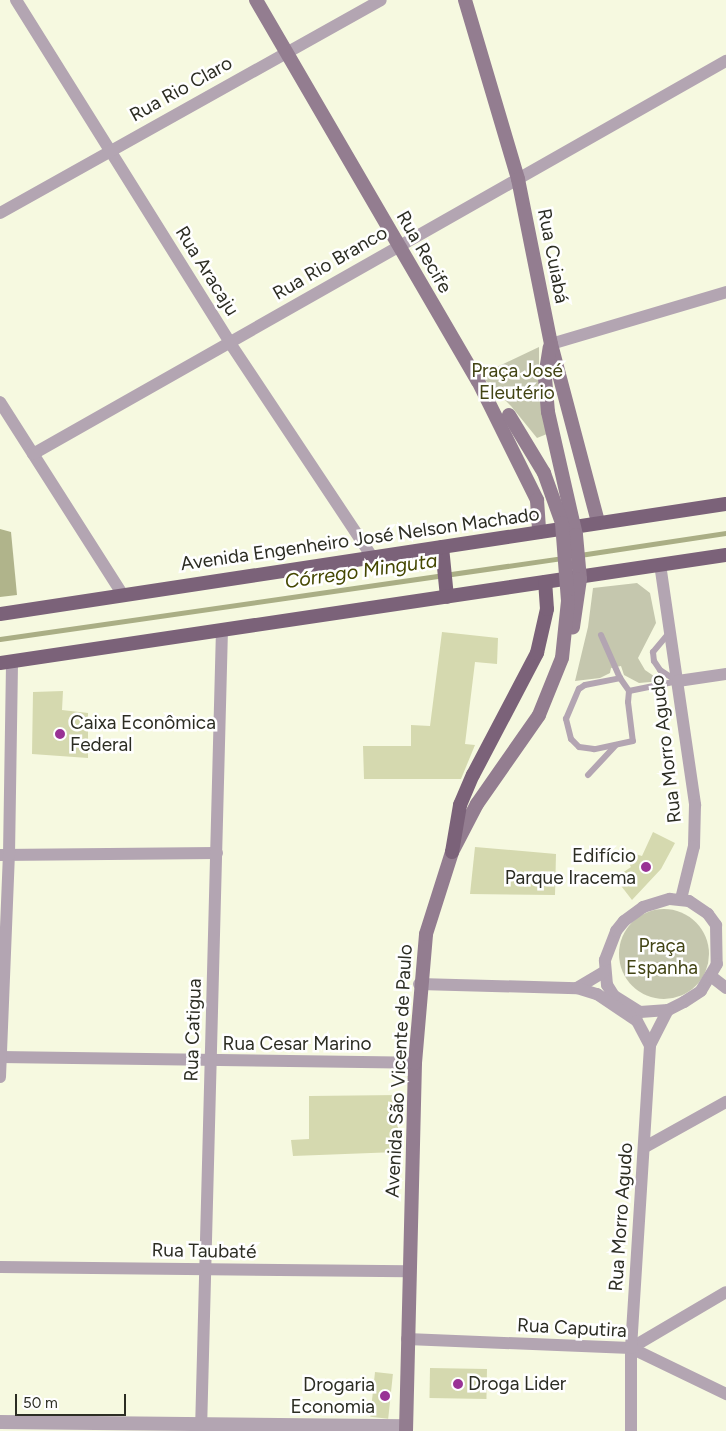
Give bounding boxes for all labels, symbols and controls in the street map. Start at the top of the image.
street label: Rua Rio Claro [126,51,236,127]
street label: Rua Recife [391,207,457,297]
street label: Rua Cuiabá [533,207,573,305]
street label: Rua Rio Branco [269,221,391,305]
street label: Rua Aracaju [170,222,244,320]
park label: Praça José Eleutério [471,360,563,404]
street label: Avenida Engenheiro José Nelson Machado [179,502,541,576]
water label: Córrego Minguta [283,548,439,594]
street label: Rua Morro Agudo [646,674,686,824]
place label: Caixa Econômica Federal [70,712,216,756]
marker: Caixa Econômica Federal [54,728,66,740]
place label: Edifício Parque Iracema [505,845,636,889]
marker: Edifício Parque Iracema [640,861,652,873]
park label: Praça Espanha [626,935,698,979]
street label: Avenida São Vicente de Paulo [381,944,417,1198]
street label: Rua Catigua [180,978,206,1082]
street label: Rua Cesar Marino [223,1033,371,1055]
street label: Rua Morro Agudo [604,1142,638,1292]
street label: Rua Taubaté [151,1239,257,1263]
street label: Rua Caputira [517,1314,627,1342]
place label: Droga Lider [468,1373,566,1395]
place label: Drogaria Economia [291,1374,375,1418]
marker: Droga Lider [452,1378,464,1390]
scale bar [18,1384,129,1416]
marker: Drogaria Economia [379,1390,391,1402]
text: 50 m [23,1394,58,1412]

